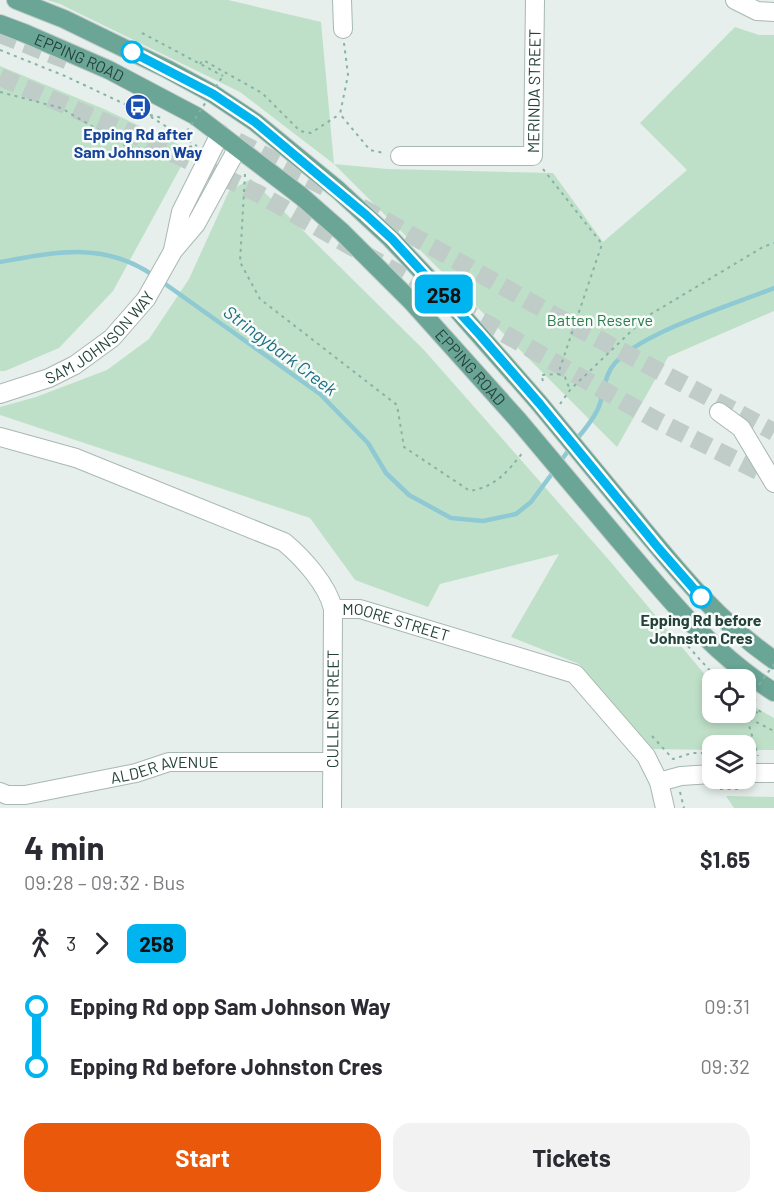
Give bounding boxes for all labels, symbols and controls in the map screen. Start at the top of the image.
street label: EPPING ROAD [32,29,128,85]
street label: MERINDA STREET [523,29,544,153]
unlabelled marker [121,41,143,63]
bus stop icon: Epping Rd after Sam Johnson Way [123,92,153,122]
place label: Epping Rd after Sam Johnson Way [74,124,202,161]
line badge: 258 [410,274,478,314]
text: 258 [427,282,461,307]
street label: SAM JOHNSON WAY [42,287,158,388]
water label: Stringybark Creek [220,300,342,400]
park label: Batten Reserve [547,310,653,329]
street label: EPPING ROAD [432,325,510,409]
marker: Epping Rd before Johnston Cres [690,586,712,608]
street label: MOORE STREET [342,599,452,644]
place label: Epping Rd before Johnston Cres [640,610,762,647]
street label: CULLEN STREET [322,650,342,768]
map controls [702,669,756,789]
button: locate [702,669,756,723]
button: layers [702,735,756,789]
street label: ALDER AVENUE [109,752,219,787]
text: 4 min [24,827,105,867]
text: $1.65 [700,846,750,872]
text: 09:28 – 09:32 · Bus [24,870,185,894]
icon: walk [24,927,57,960]
icon: forward [85,927,118,960]
text: 3 [66,931,76,955]
text: 258 [139,931,174,956]
text: Epping Rd opp Sam Johnson Way [70,993,391,1019]
text: 09:31 [704,994,750,1018]
text: Epping Rd before Johnston Cres [70,1053,383,1079]
text: 09:32 [700,1054,750,1078]
button: Start [24,1123,381,1192]
button: Tickets [393,1123,750,1192]

